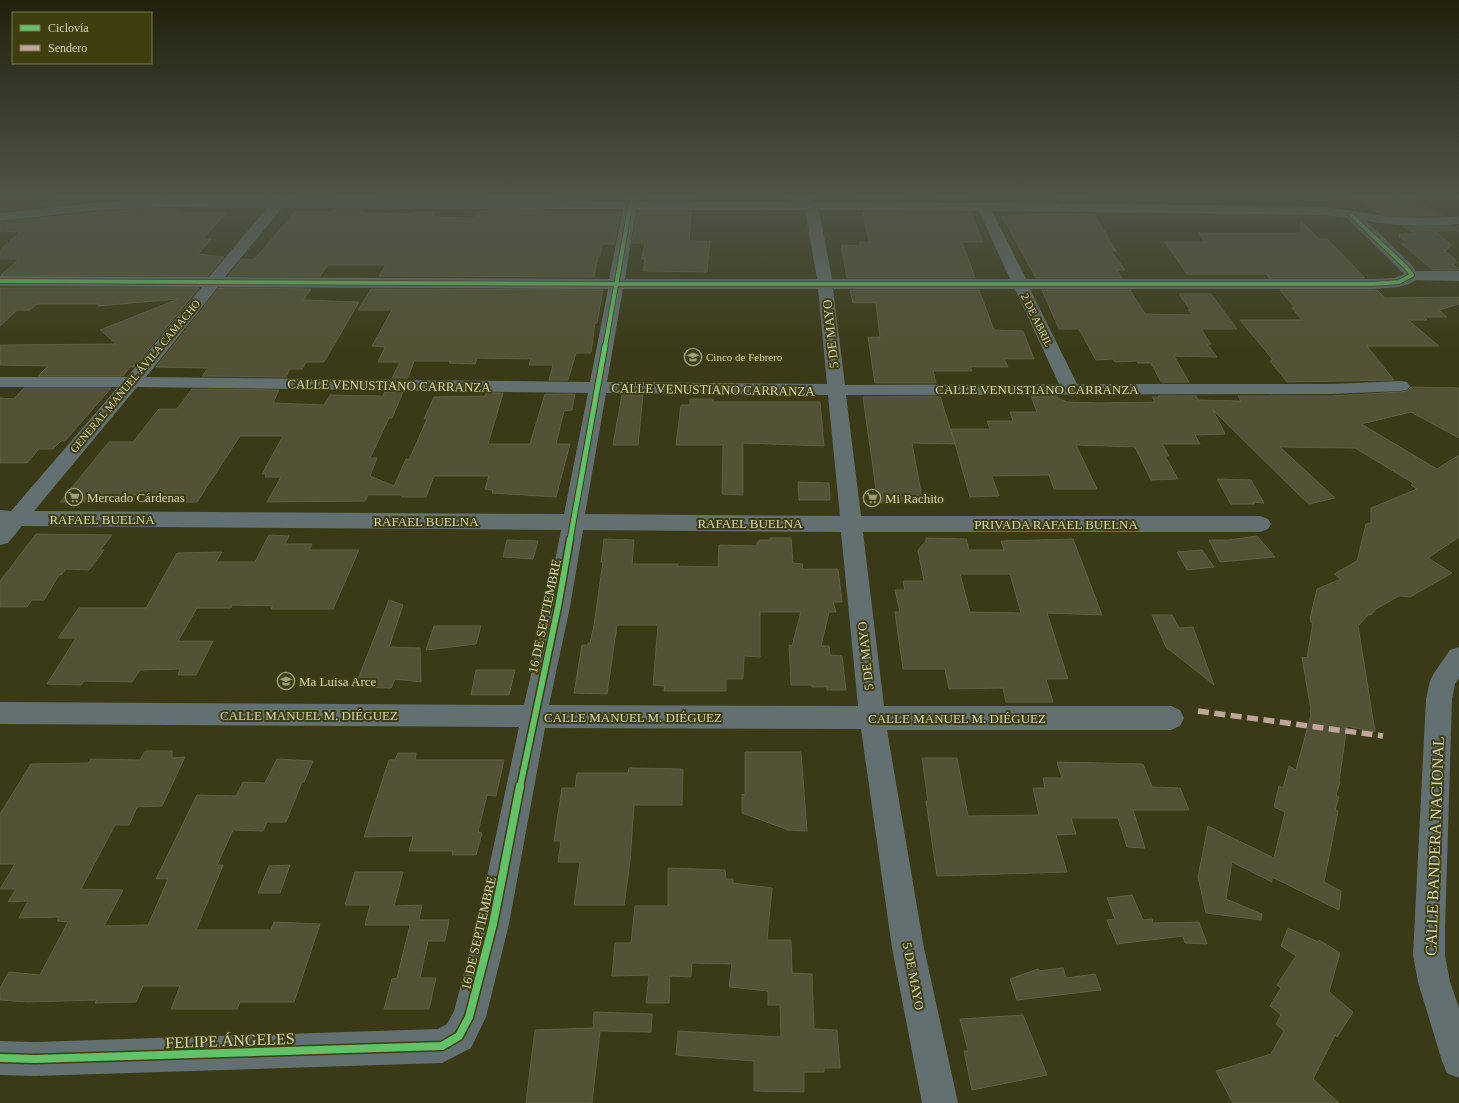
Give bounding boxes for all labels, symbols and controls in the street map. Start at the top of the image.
legend [12,12,152,64]
text: Ciclovía [48,21,89,35]
text: Sendero [48,41,87,55]
street label: 2 DE ABRIL [1019,291,1055,349]
street label: GENERAL MANUEL ÁVILA CAMACHO [68,297,203,455]
street label: 5 DE MAYO [819,299,842,369]
school or university icon: Cinco de Febrero [683,347,703,367]
place label: Cinco de Febrero [706,351,783,363]
street label: CALLE VENUSTIANO CARRANZA [287,376,491,395]
street label: CALLE VENUSTIANO CARRANZA [611,380,815,399]
street label: CALLE VENUSTIANO CARRANZA [935,382,1139,397]
supermarket icon: Mercado Cárdenas [64,487,84,507]
supermarket icon: Mi Rachito [862,488,882,508]
place label: Mercado Cárdenas [87,490,185,505]
place label: Mi Rachito [885,491,944,506]
street label: RAFAEL BUELNA [49,512,155,527]
street label: RAFAEL BUELNA [373,514,479,529]
street label: RAFAEL BUELNA [697,516,803,531]
street label: PRIVADA RAFAEL BUELNA [974,517,1138,532]
street label: 16 DE SEPTIEMBRE [525,558,564,675]
street label: 5 DE MAYO [854,621,877,691]
school or university icon: Ma Luisa Arce [276,671,296,691]
place label: Ma Luisa Arce [299,674,376,689]
street label: CALLE MANUEL M. DIÉGUEZ [220,708,398,723]
street label: CALLE MANUEL M. DIÉGUEZ [544,710,722,725]
street label: CALLE MANUEL M. DIÉGUEZ [868,711,1046,726]
street label: CALLE BANDERA NACIONAL [1422,736,1447,956]
street label: 16 DE SEPTIEMBRE [458,875,499,991]
street label: 5 DE MAYO [900,941,927,1011]
street label: FELIPE ÁNGELES [165,1029,295,1051]

